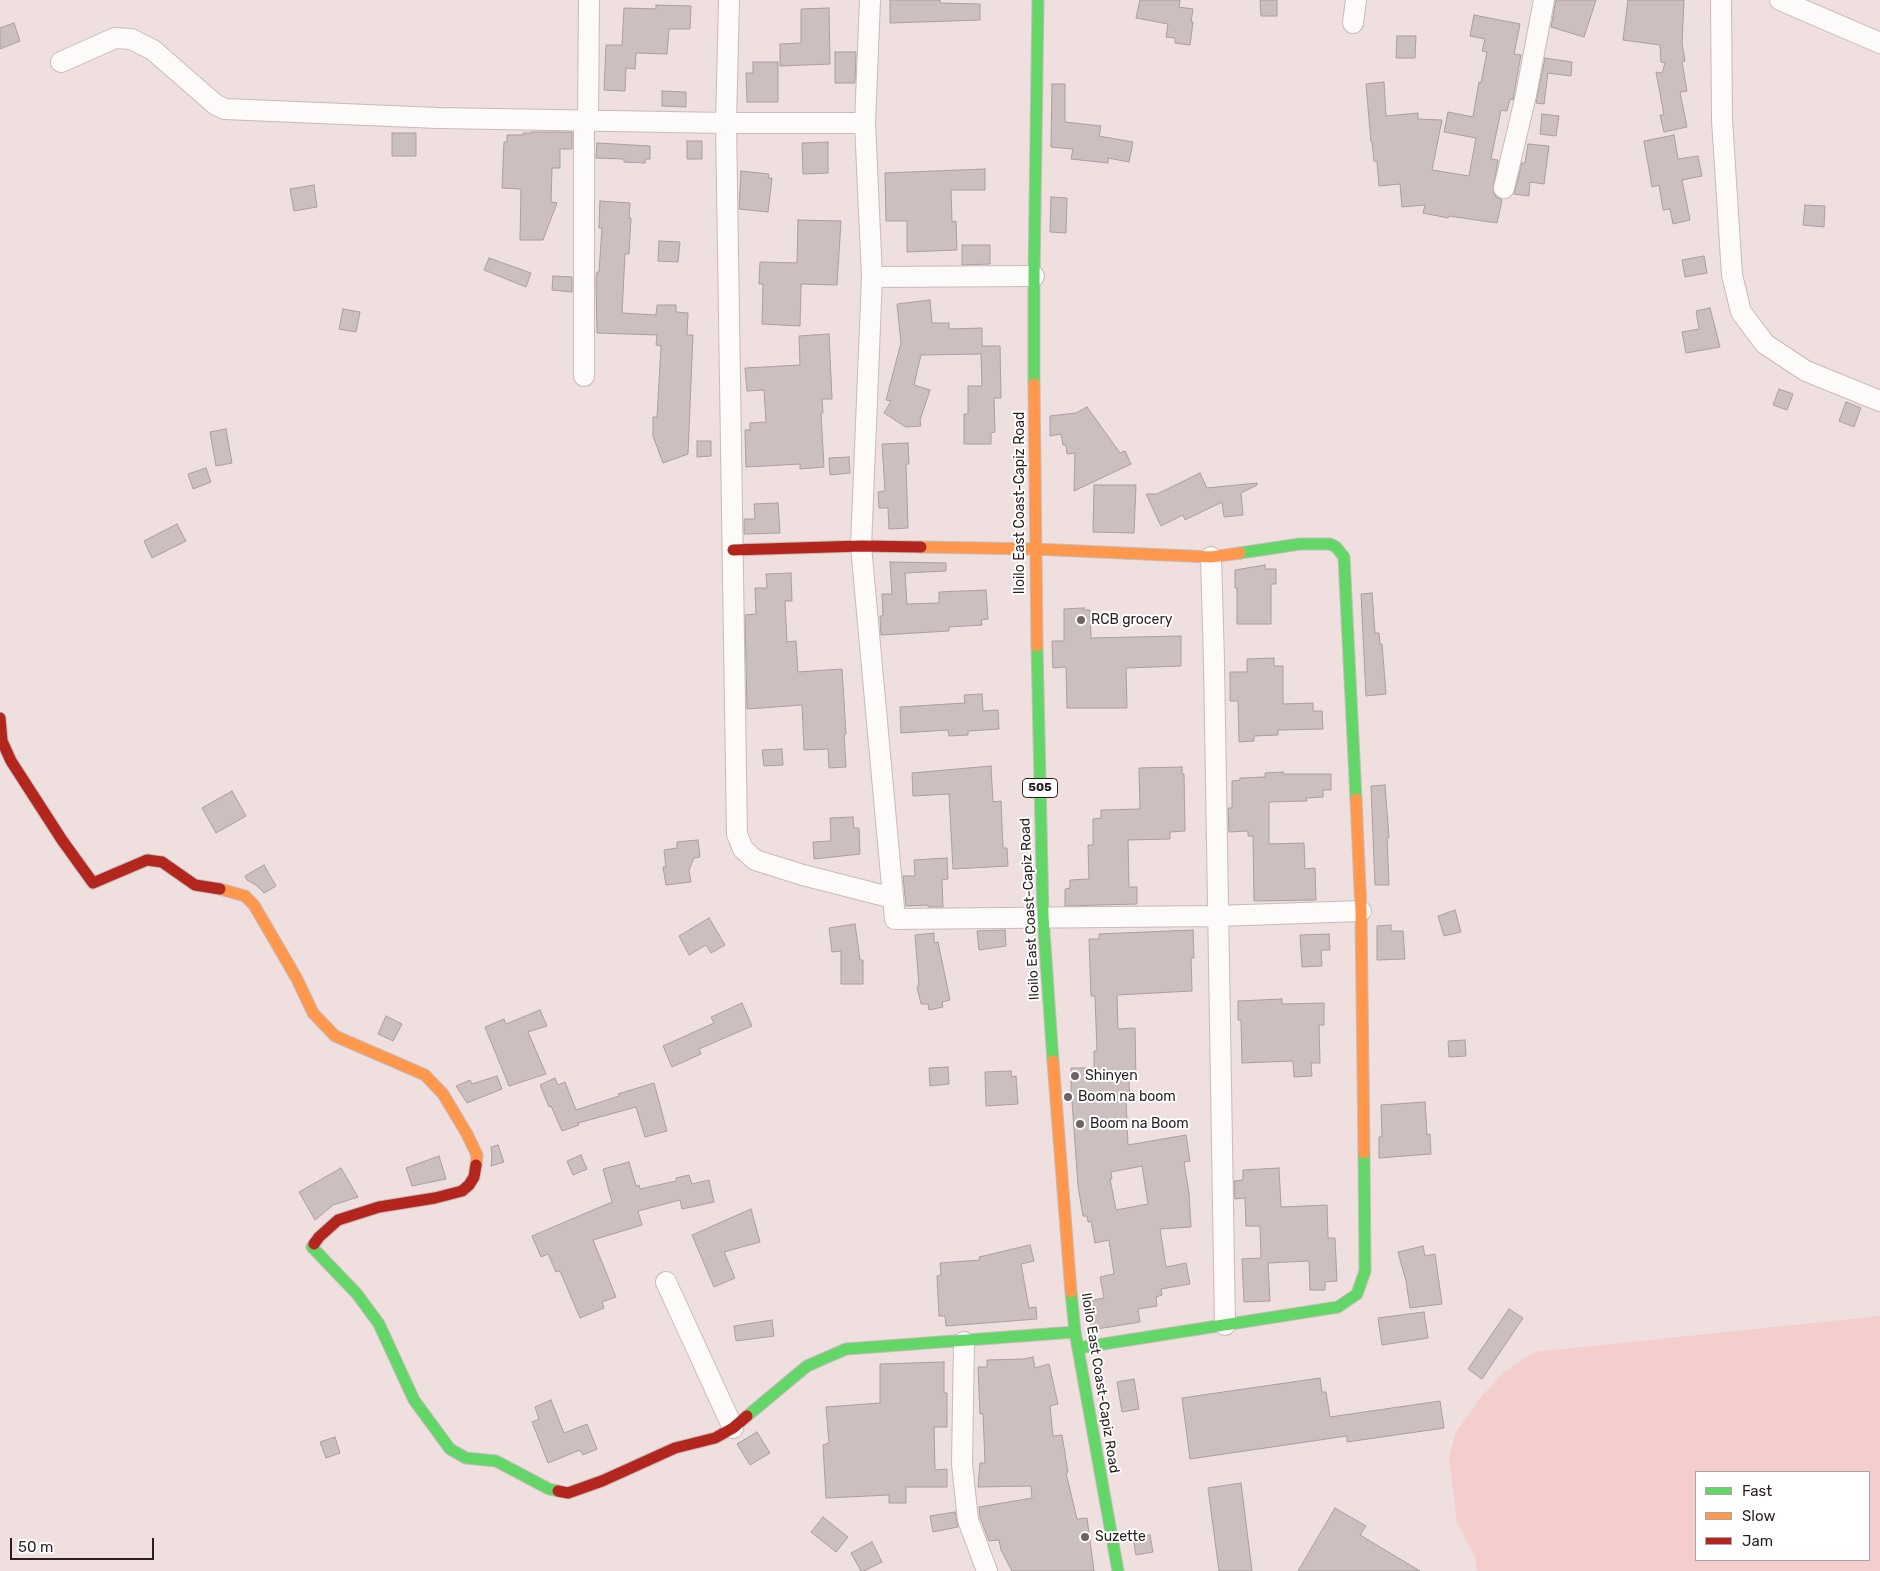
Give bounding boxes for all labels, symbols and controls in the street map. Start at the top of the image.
street label: Iloilo East Coast-Capiz Road [1012,412,1028,594]
place label: RCB grocery [1091,612,1172,628]
marker: RCB grocery [1075,614,1087,626]
road number: 505 [1022,778,1058,798]
street label: Iloilo East Coast-Capiz Road [1017,817,1043,1001]
place label: Shinyen [1085,1068,1138,1084]
marker: Shinyen [1069,1070,1081,1082]
place label: Boom na boom [1078,1089,1176,1105]
marker: Boom na boom [1062,1091,1074,1103]
place label: Boom na Boom [1090,1116,1189,1132]
marker: Boom na Boom [1074,1118,1086,1130]
street label: Iloilo East Coast-Capiz Road [1077,1292,1123,1474]
legend [1695,1471,1870,1561]
text: Fast [1742,1482,1772,1500]
text: Slow [1742,1507,1775,1525]
scale bar [12,1528,156,1560]
place label: Suzette [1095,1529,1146,1545]
marker: Suzette [1079,1531,1091,1543]
text: Jam [1742,1532,1773,1550]
text: 50 m [18,1538,53,1556]

